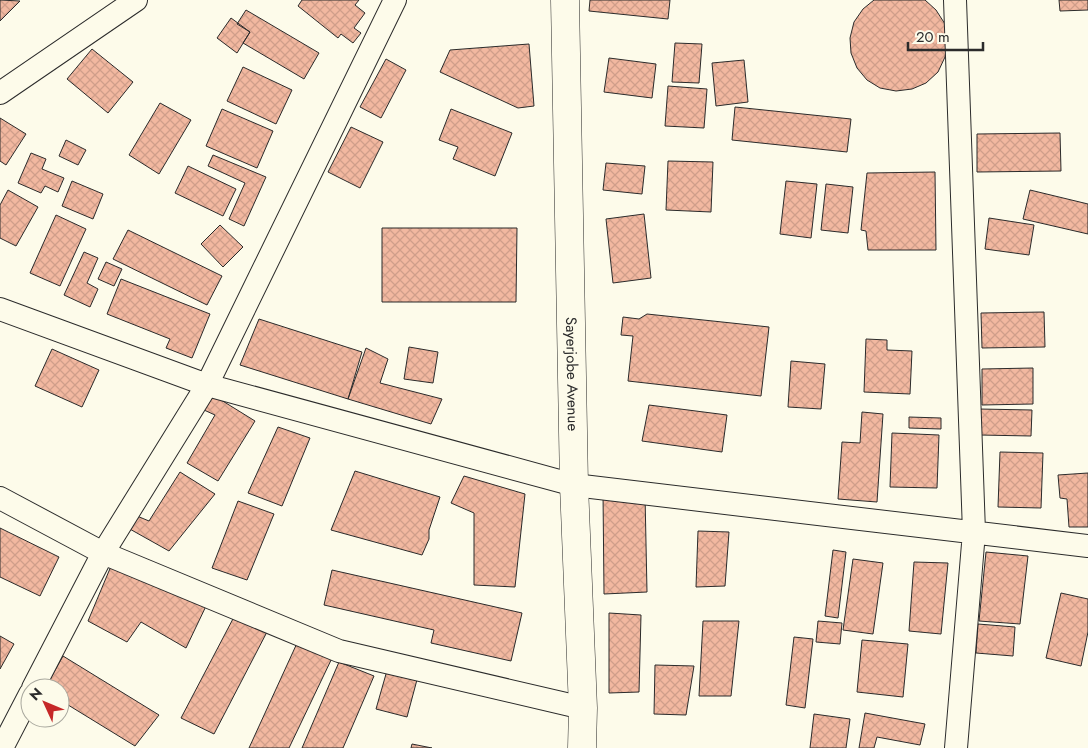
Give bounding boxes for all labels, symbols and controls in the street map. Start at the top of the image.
scale bar [908,20,983,52]
text: 20 m [916,26,950,48]
street label: Sayerjobe Avenue [560,317,584,432]
north arrow [20,678,70,728]
text: N [25,683,47,705]

